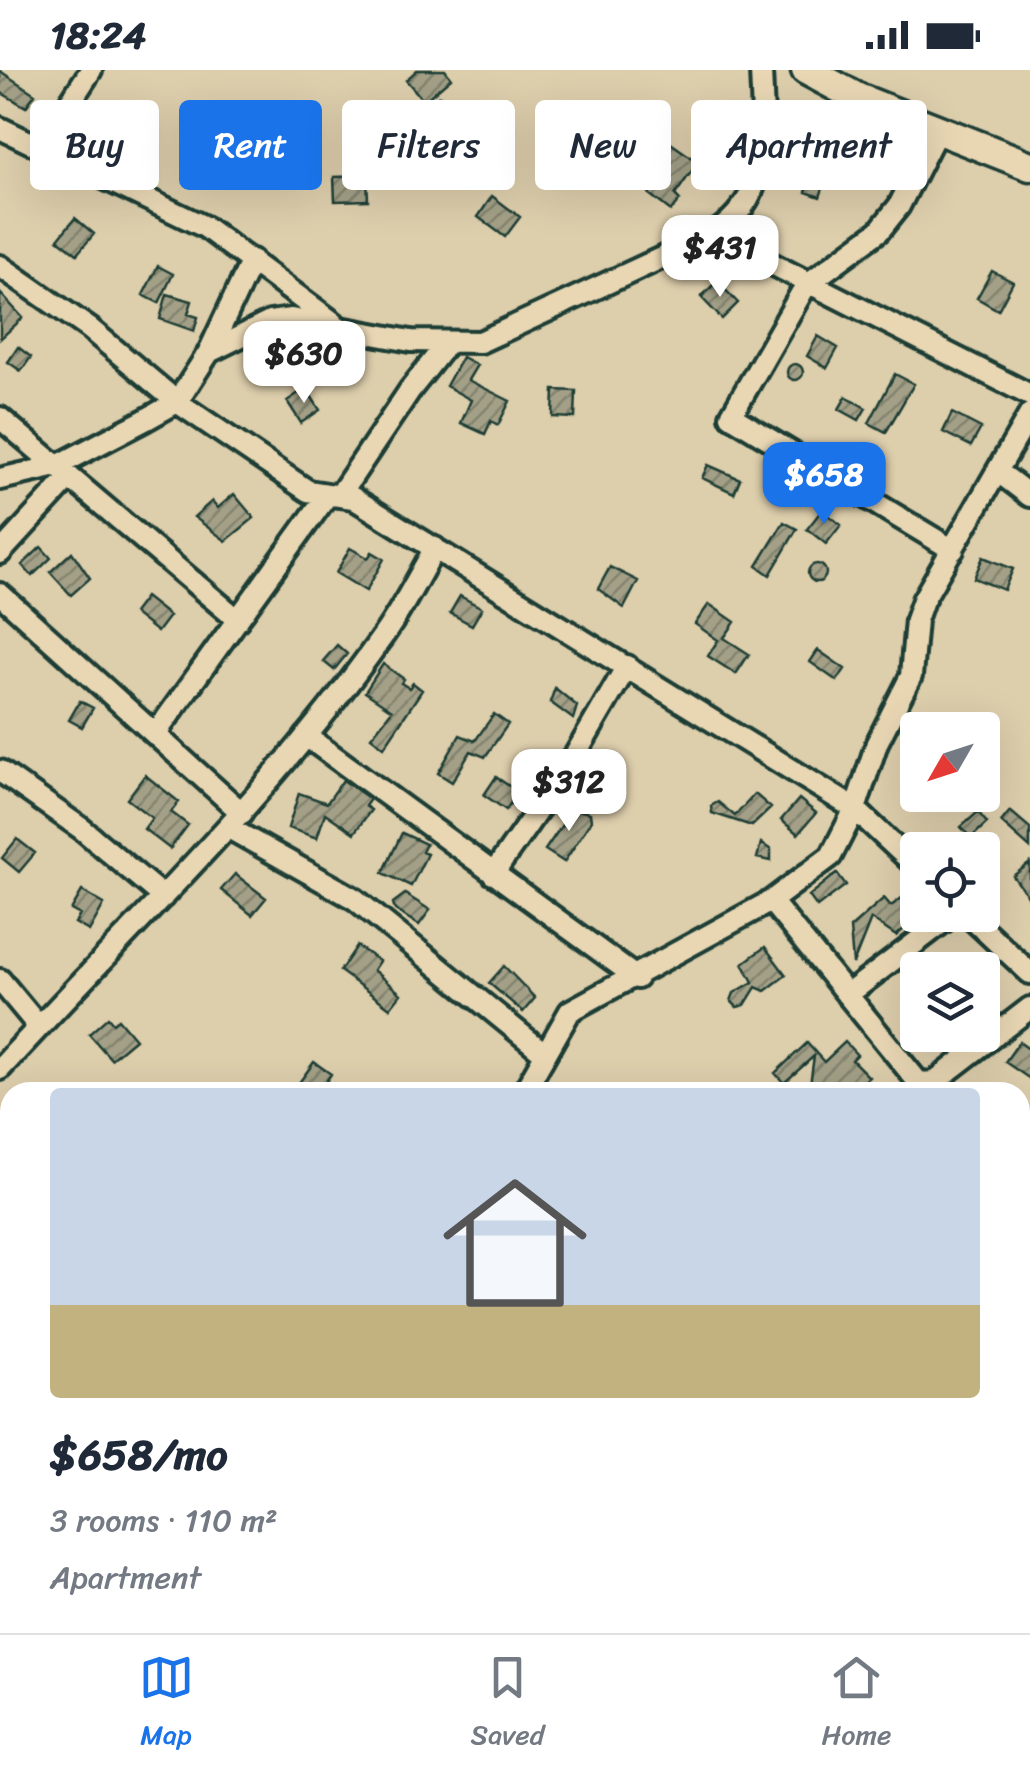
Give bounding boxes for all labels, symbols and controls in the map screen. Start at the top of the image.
text: 18:24 [50,2,146,69]
chip: Buy [30,100,159,190]
chip: Rent [179,100,322,190]
chip: Filters [342,100,515,190]
chip: New [535,100,671,190]
chip: Apartment [691,100,927,190]
pin: $431 [661,215,779,300]
text: $431 [684,219,756,276]
pin: $630 [245,321,363,406]
text: $630 [265,325,343,382]
pin: $658 [765,442,883,527]
text: $658 [785,446,863,503]
north arrow [900,712,1000,812]
map controls [900,712,1000,1052]
pin: $312 [510,749,628,834]
text: $312 [533,753,605,810]
button: locate [900,832,1000,932]
button: layers [900,952,1000,1052]
icon: home [425,1153,605,1333]
text: $658/mo [50,1418,228,1492]
text: 3 rooms · 110 m² [50,1492,278,1549]
text: Apartment [50,1549,201,1606]
tab: Map [139,1650,194,1759]
tab: Saved [471,1650,544,1759]
tab: Home [822,1650,891,1759]

